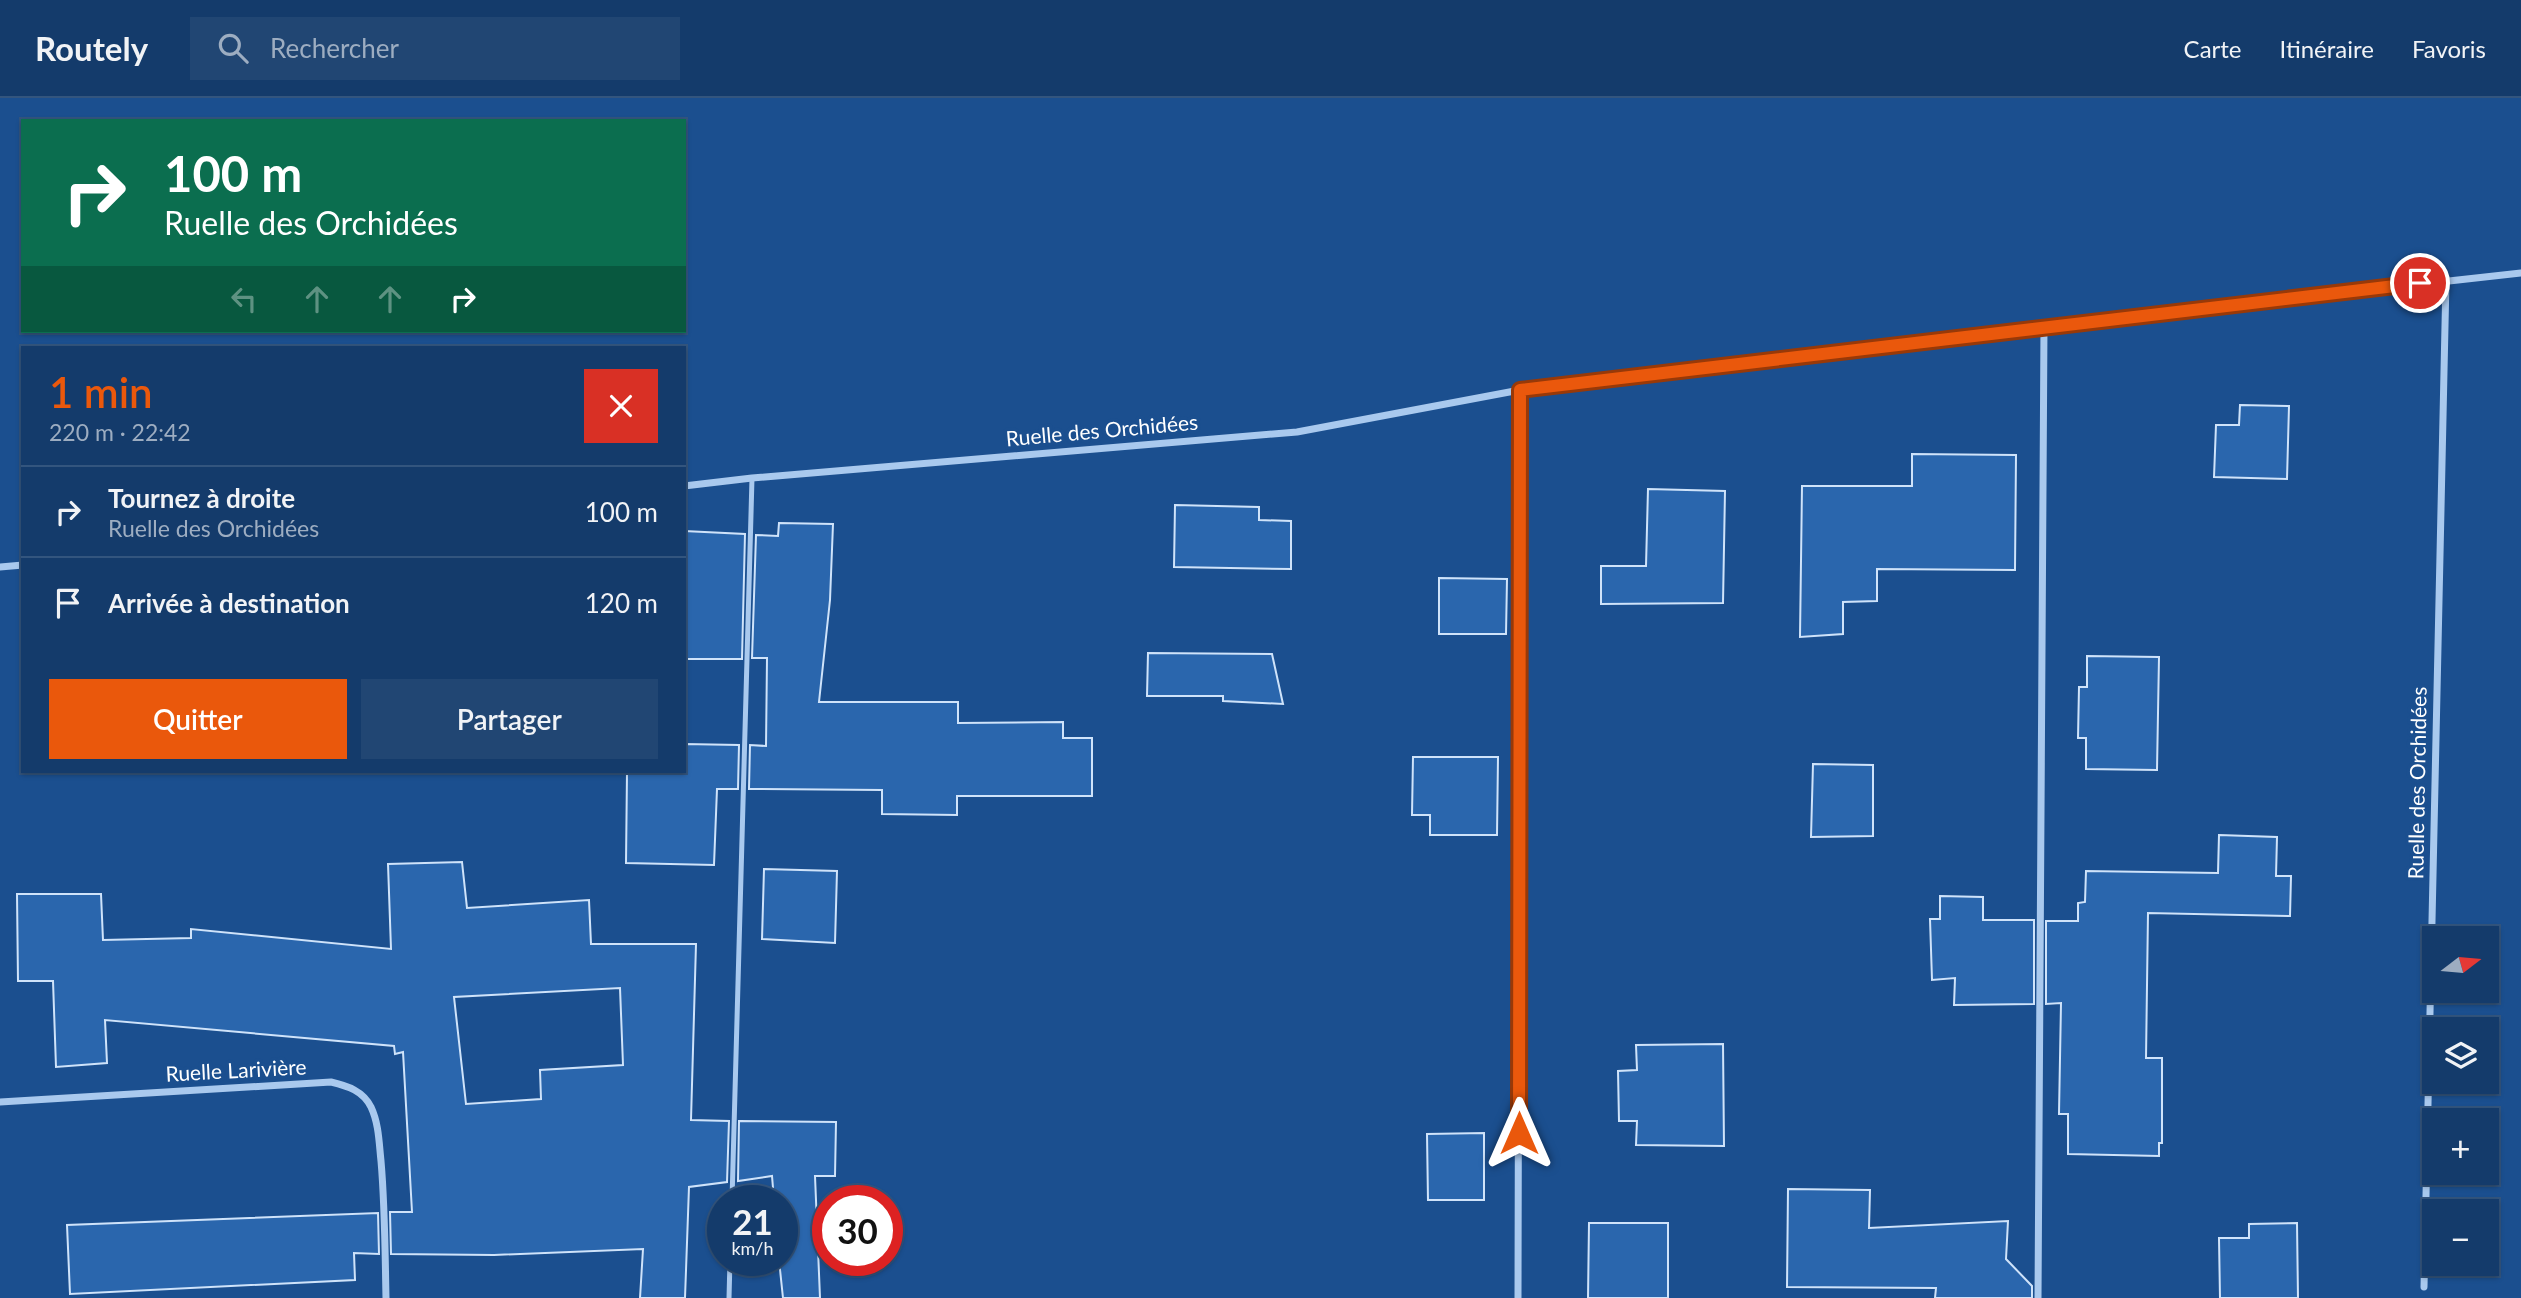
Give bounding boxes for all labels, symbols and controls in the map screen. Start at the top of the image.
search box [190,17,680,80]
text: Routely [35,28,148,68]
icon: search [214,29,252,67]
text: Rechercher [270,32,399,64]
text: Carte [2184,34,2242,63]
text: Itinéraire [2280,34,2374,63]
text: Favoris [2412,34,2486,63]
text: 100 m [164,144,302,202]
icon: right [49,147,140,238]
text: Ruelle des Orchidées [164,203,458,242]
pin [2390,253,2450,313]
icon: arrive [2401,264,2439,302]
icon: left [225,280,263,318]
icon: ahead [298,280,336,318]
icon: ahead [371,280,409,318]
icon: right [444,280,482,318]
text: 1 min [49,367,153,417]
button: close [584,369,658,443]
street label: Ruelle des Orchidées [1005,409,1199,450]
text: 220 m · 22:42 [49,418,191,446]
text: Tournez à droite [108,482,295,514]
icon: right [49,493,87,531]
text: 100 m [585,496,658,528]
text: Ruelle des Orchidées [108,514,319,542]
icon: arrive [49,584,87,622]
text: Arrivée à destination [108,587,350,619]
text: 120 m [585,587,658,619]
button: Quitter [49,679,347,759]
button: Partager [361,679,658,759]
street label: Ruelle des Orchidées [2402,686,2431,880]
north arrow [2422,926,2499,1003]
map controls [2422,926,2499,1276]
button: layers [2422,1017,2499,1094]
street label: Ruelle Larivière [165,1053,307,1086]
position arrow [1482,1096,1556,1170]
button: + [2422,1108,2499,1185]
speed limit sign: 30 [812,1185,903,1276]
button: − [2422,1199,2499,1276]
text: 21 [732,1200,773,1242]
text: km/h [731,1237,774,1259]

